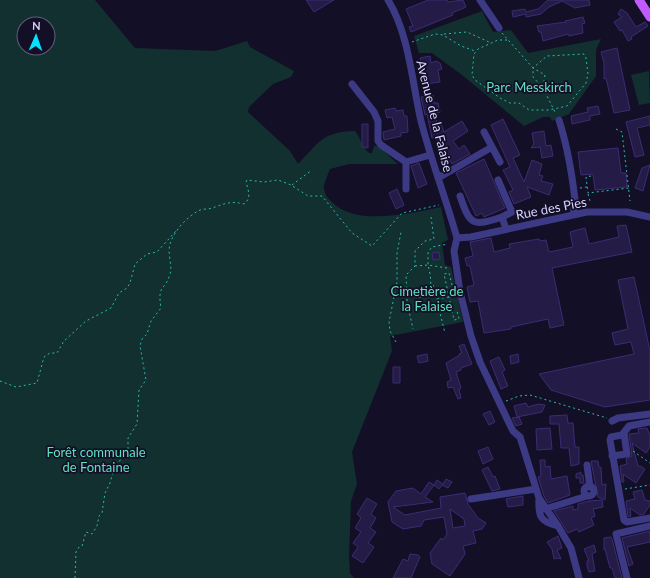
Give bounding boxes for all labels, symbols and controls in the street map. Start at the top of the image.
north arrow [16,16,56,56]
text: N [32,19,41,32]
street label: Avenue de la Falaise [413,58,457,174]
park label: Parc Messkirch [486,79,572,95]
street label: Rue des Pies [514,193,588,223]
park label: Cimetière de la Falaise [391,283,464,314]
park label: Forêt communale de Fontaine [46,444,146,475]

